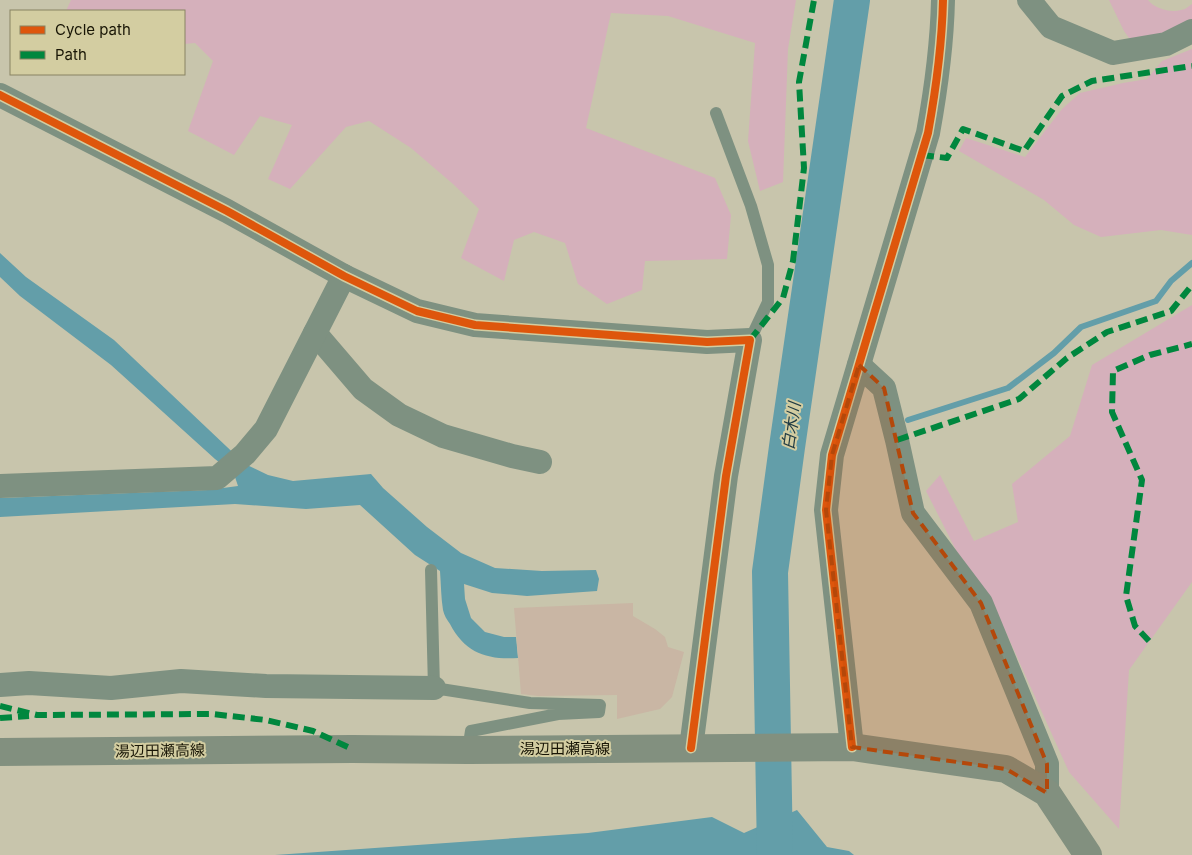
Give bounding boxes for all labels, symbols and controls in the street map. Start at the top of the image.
legend [10,10,185,75]
text: Cycle path [55,20,131,39]
text: Path [55,45,87,64]
water label: 白木川 [778,399,805,451]
street label: 湯辺田瀬高線 [520,739,610,758]
street label: 湯辺田瀬高線 [115,740,205,761]

